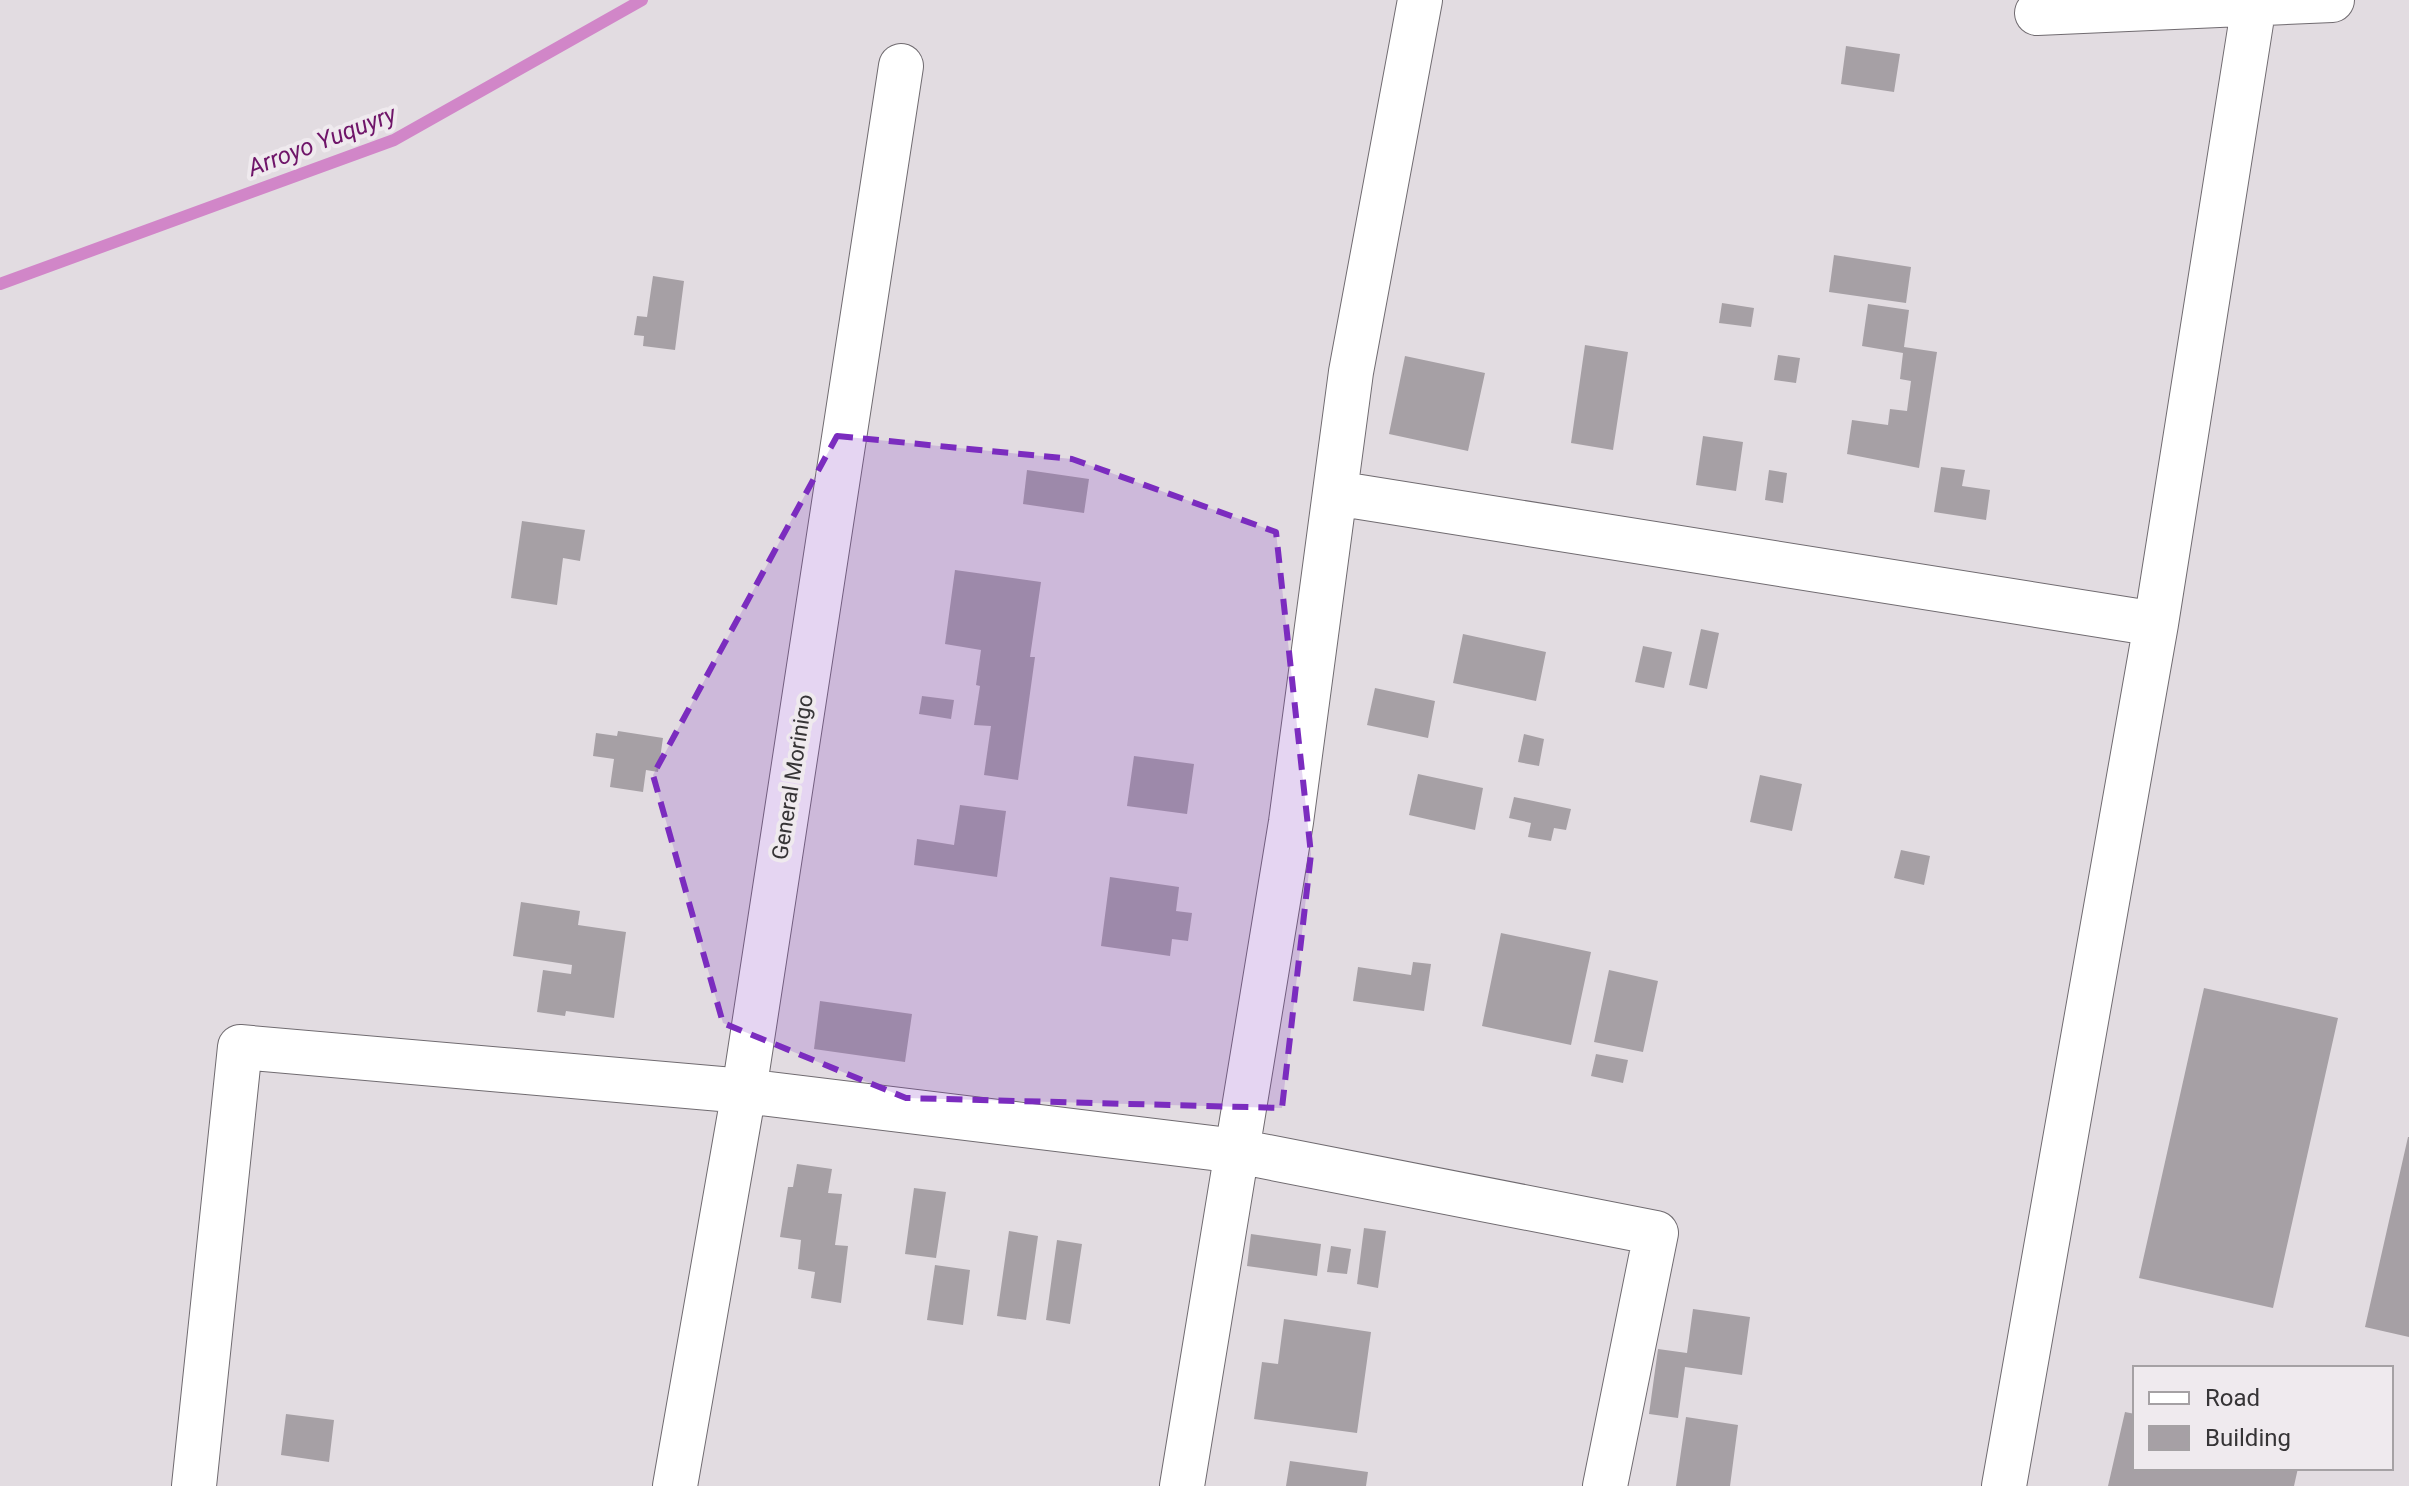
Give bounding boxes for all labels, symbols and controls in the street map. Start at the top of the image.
water label: Arroyo Yuquyry [243,100,401,182]
street label: General Morinigo [767,693,818,862]
legend [2133,1366,2393,1470]
text: Road [2205,1384,2260,1412]
text: Building [2205,1424,2291,1452]

